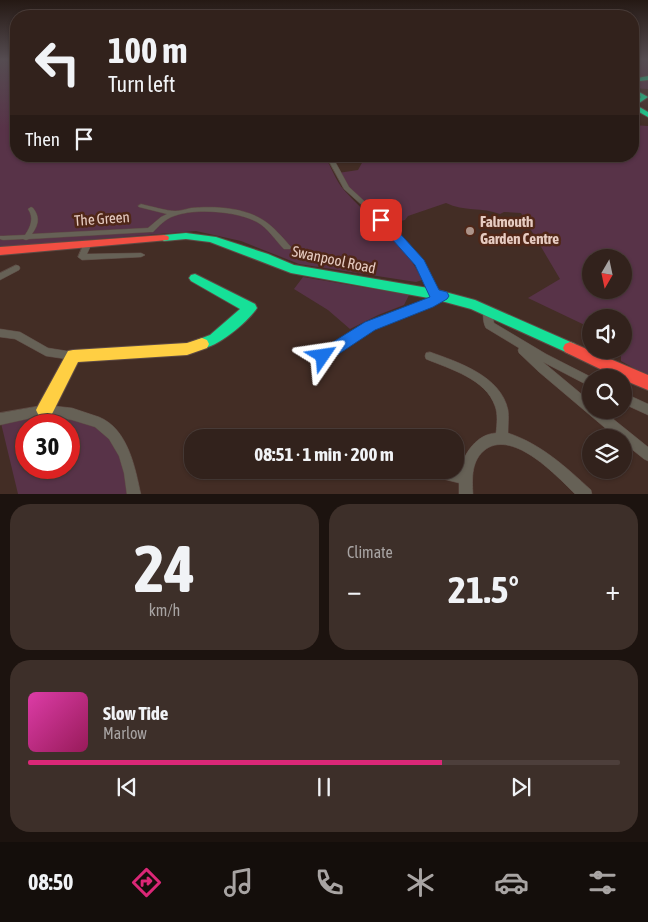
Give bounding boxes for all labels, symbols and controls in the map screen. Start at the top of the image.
icon: left [25,30,90,95]
text: 100 m [108,30,187,70]
text: Turn left [108,71,175,97]
icon: arrive [70,125,98,153]
text: Then [25,128,60,150]
pin [360,199,402,241]
icon: arrive [367,206,395,234]
street label: The Green [74,208,130,229]
place label: Falmouth Garden Centre [480,213,559,247]
marker: Falmouth Garden Centre [464,225,476,237]
street label: Swanpool Road [291,242,377,277]
north arrow [582,249,632,299]
map controls [582,249,632,479]
button: sound [582,309,632,359]
position arrow [296,329,348,381]
button: search [582,369,632,419]
speed limit sign: 30 [15,414,80,479]
button: layers [582,429,632,479]
text: 08:51 · 1 min · 200 m [254,443,394,465]
text: 24 [134,531,195,606]
text: Climate [347,543,393,561]
text: 21.5° [448,568,519,611]
text: − [347,574,362,606]
text: + [605,574,620,606]
text: km/h [149,601,180,619]
text: Slow Tide [103,702,168,724]
text: Marlow [103,724,147,742]
icon: previous [113,773,141,801]
icon: pause [310,773,338,801]
icon: next [507,773,535,801]
icon: directions [129,865,164,900]
icon: music [221,865,256,900]
icon: phone [312,865,347,900]
icon: climate [403,865,438,900]
icon: car [494,865,529,900]
icon: filters [585,865,620,900]
text: 08:50 [28,869,73,895]

